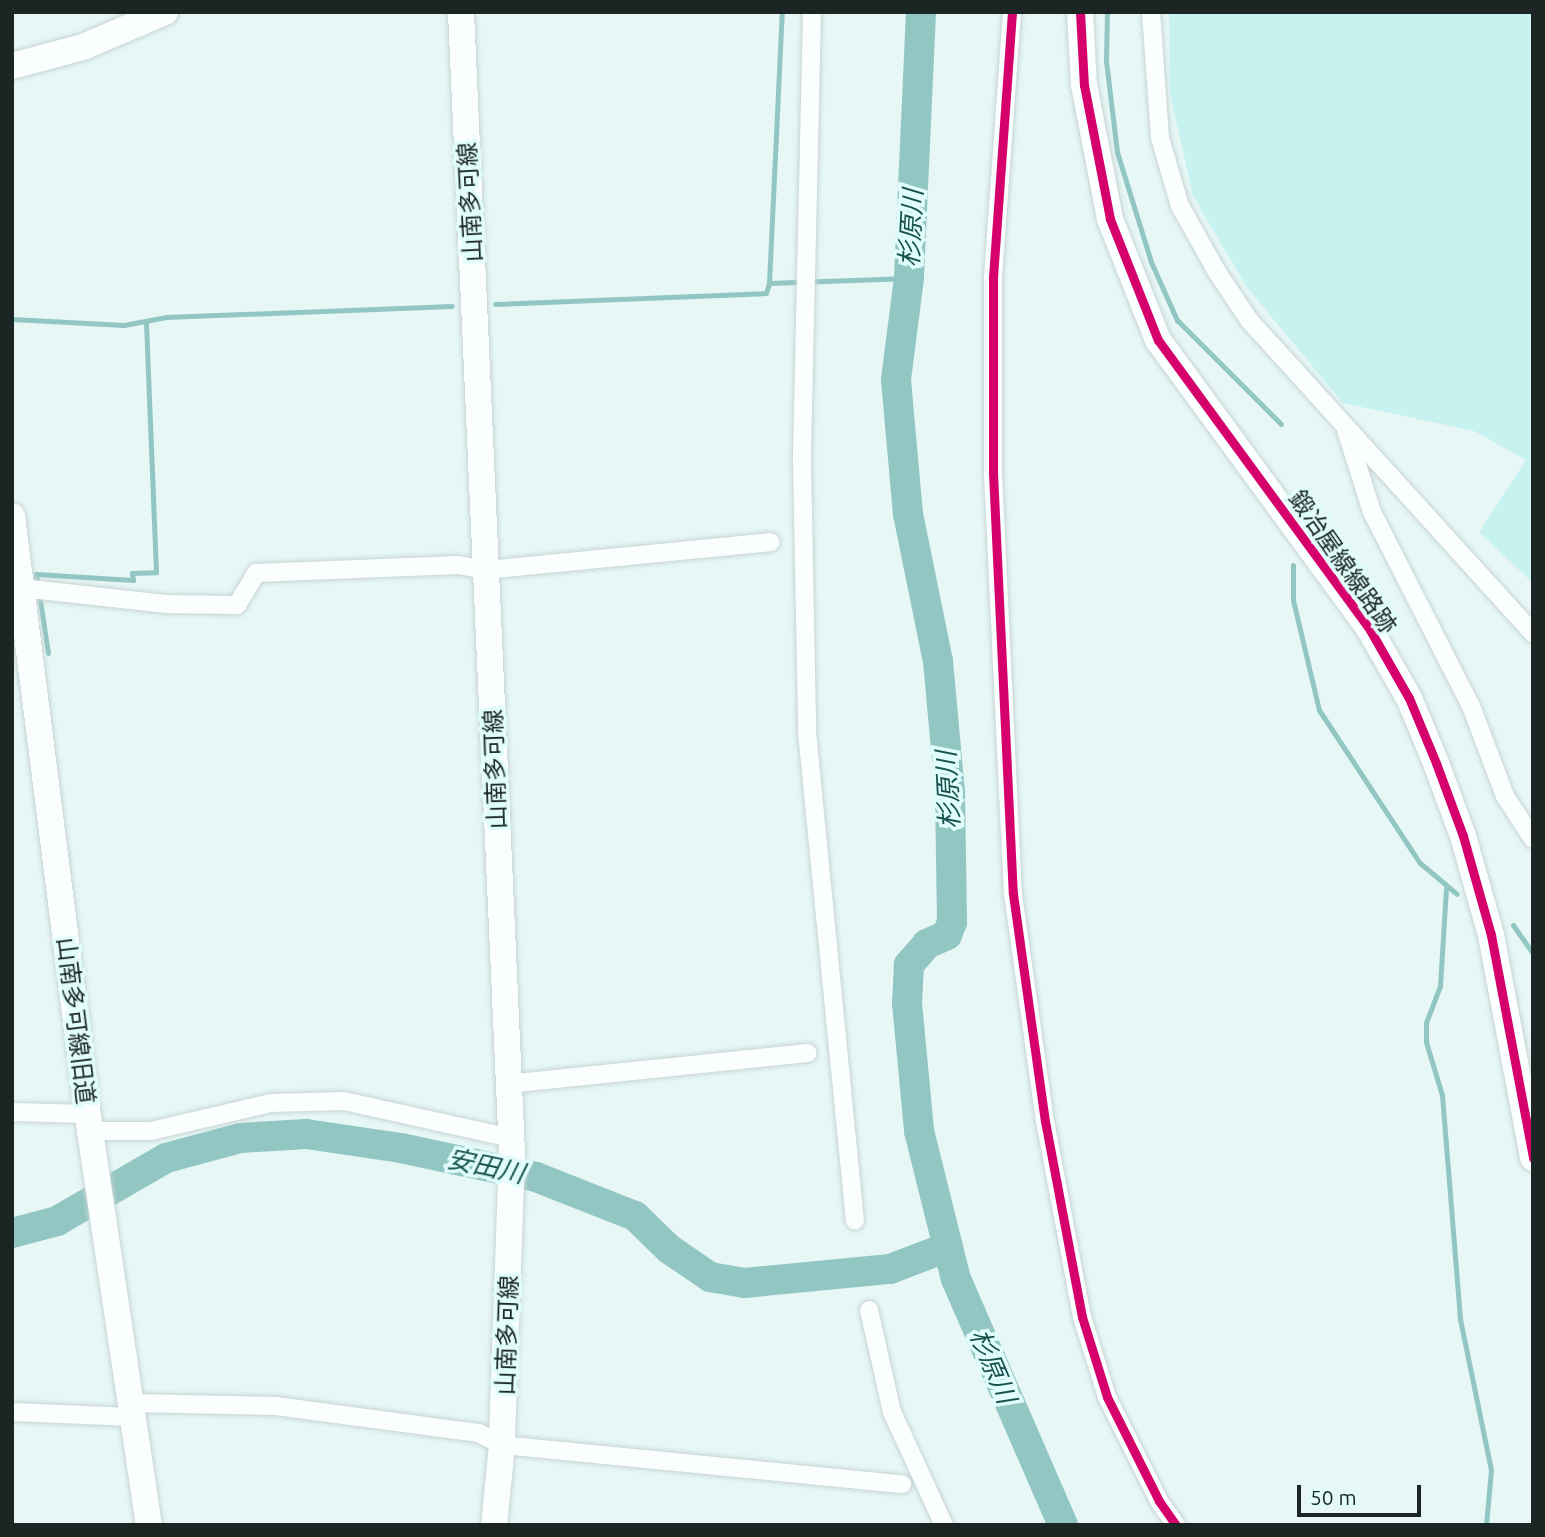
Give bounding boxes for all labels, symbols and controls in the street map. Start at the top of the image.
street label: 山南多可線 [452,141,488,263]
water label: 杉原川 [893,188,929,268]
street label: 鍛冶屋線線路跡 [1283,485,1403,639]
street label: 山南多可線 [479,709,511,829]
water label: 杉原川 [930,750,966,830]
street label: 山南多可線旧道 [51,936,101,1106]
water label: 安田川 [445,1143,527,1189]
street label: 山南多可線 [491,1275,523,1395]
water label: 杉原川 [963,1324,1023,1408]
scale bar [1300,1470,1424,1514]
text: 50 m [1310,1485,1357,1509]

